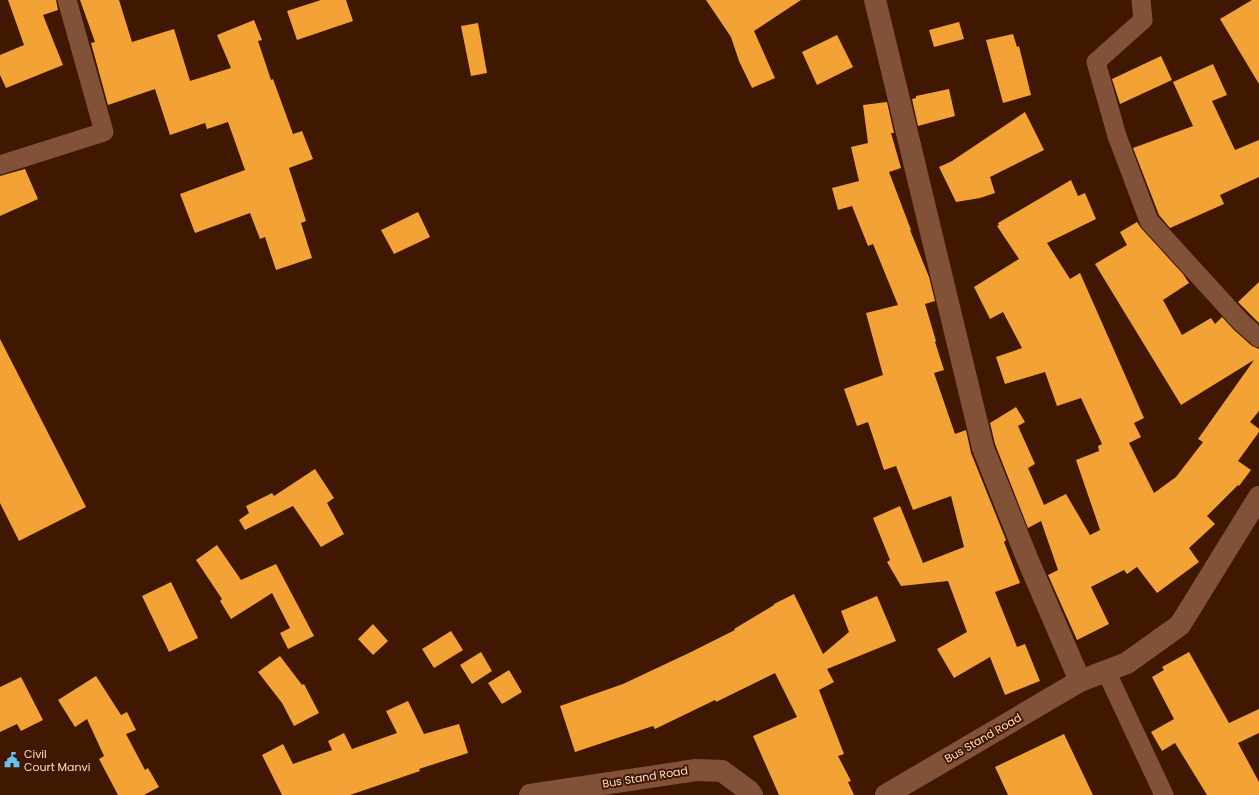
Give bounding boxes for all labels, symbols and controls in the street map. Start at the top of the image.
street label: Bus Stand Road [942,709,1024,767]
place label: Civil Court Manvi [24,746,91,775]
public building icon: Civil Court Manvi [3,751,21,769]
street label: Bus Stand Road [601,762,689,792]

